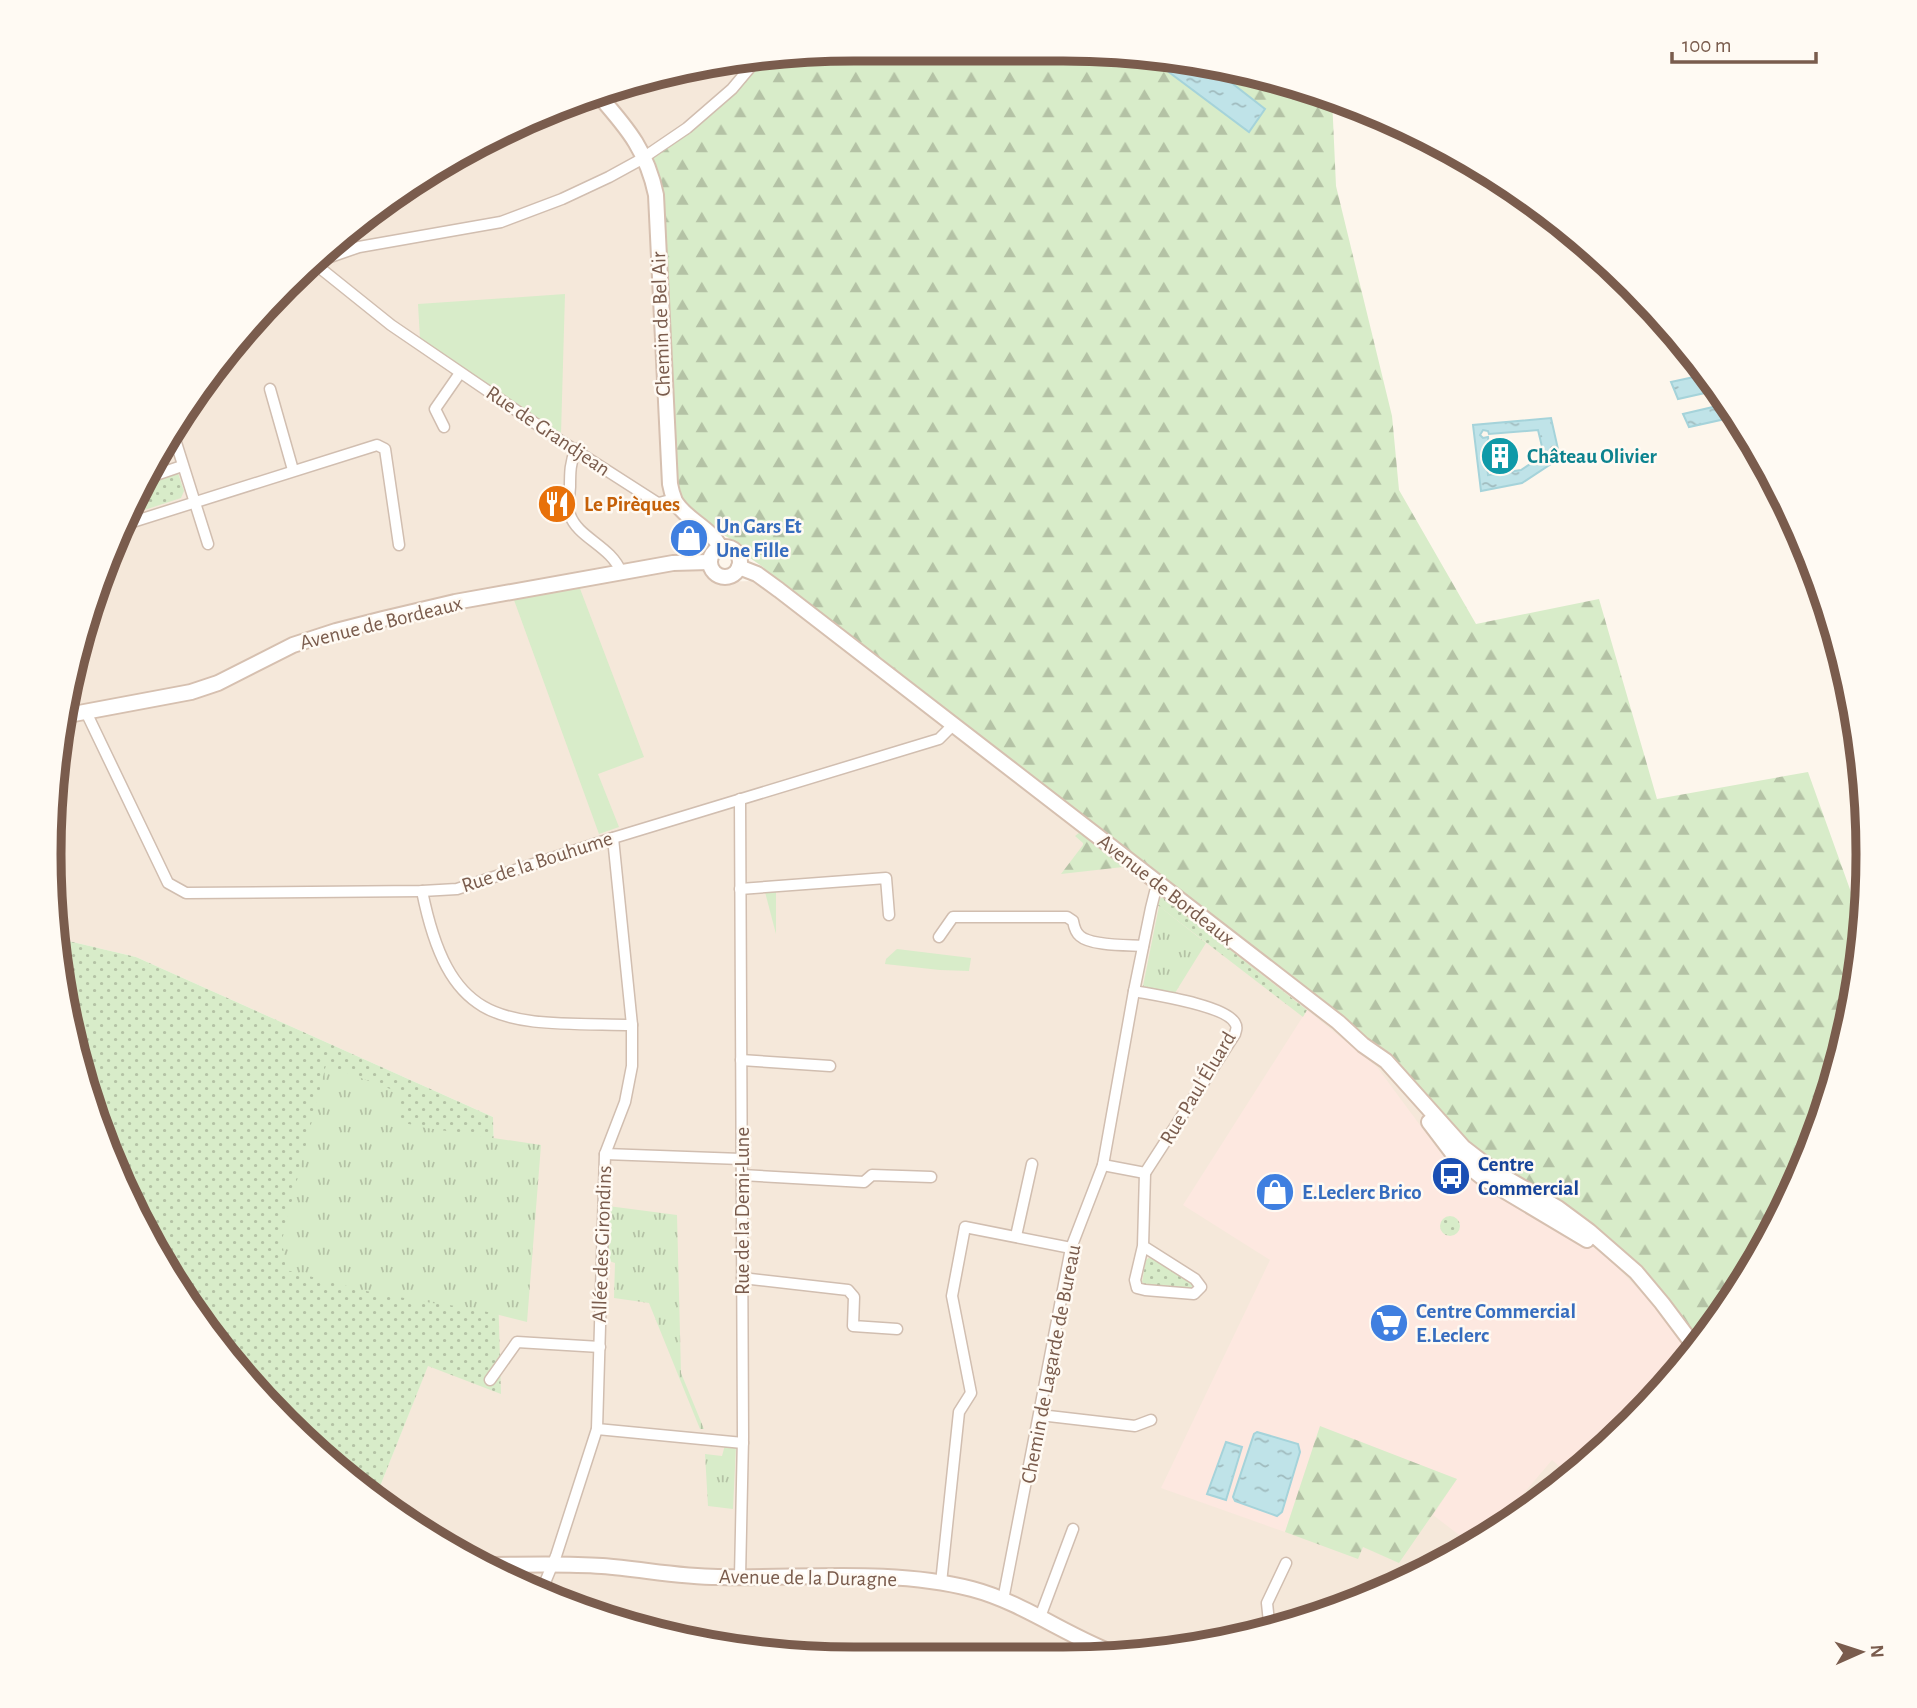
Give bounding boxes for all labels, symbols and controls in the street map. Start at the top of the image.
scale bar [1672,21,1815,65]
text: 100 m [1682,35,1732,56]
street label: Chemin de Bel Air [648,251,674,397]
street label: Rue de Grandjean [482,382,614,480]
building icon: Château Olivier [1479,435,1521,477]
place label: Château Olivier [1527,446,1658,467]
restaurant icon: Le Pirèques [536,483,578,525]
place label: Le Pirèques [584,494,680,515]
place label: Un Gars Et Une Fille [716,516,802,561]
shop icon: Un Gars Et Une Fille [668,517,710,559]
street label: Avenue de Bordeaux [298,593,464,653]
street label: Rue de la Bouhume [459,828,615,896]
street label: Avenue de Bordeaux [1094,830,1238,950]
street label: Rue Paul Éluard [1154,1027,1240,1148]
street label: Rue de la Demi-Lune [732,1127,753,1295]
place label: Centre Commercial [1478,1154,1579,1199]
bus stop icon: Centre Commercial [1430,1155,1472,1197]
street label: Allée des Girondins [589,1165,615,1323]
shop icon: E.Leclerc Brico [1254,1171,1296,1213]
place label: E.Leclerc Brico [1302,1182,1422,1203]
street label: Chemin de Lagarde de Bureau [1018,1242,1085,1485]
place label: Centre Commercial E.Leclerc [1416,1301,1576,1346]
supermarket icon: Centre Commercial E.Leclerc [1368,1302,1410,1344]
street label: Avenue de la Duragne [719,1566,897,1590]
north arrow [1826,1617,1896,1687]
text: N [1867,1644,1886,1658]

